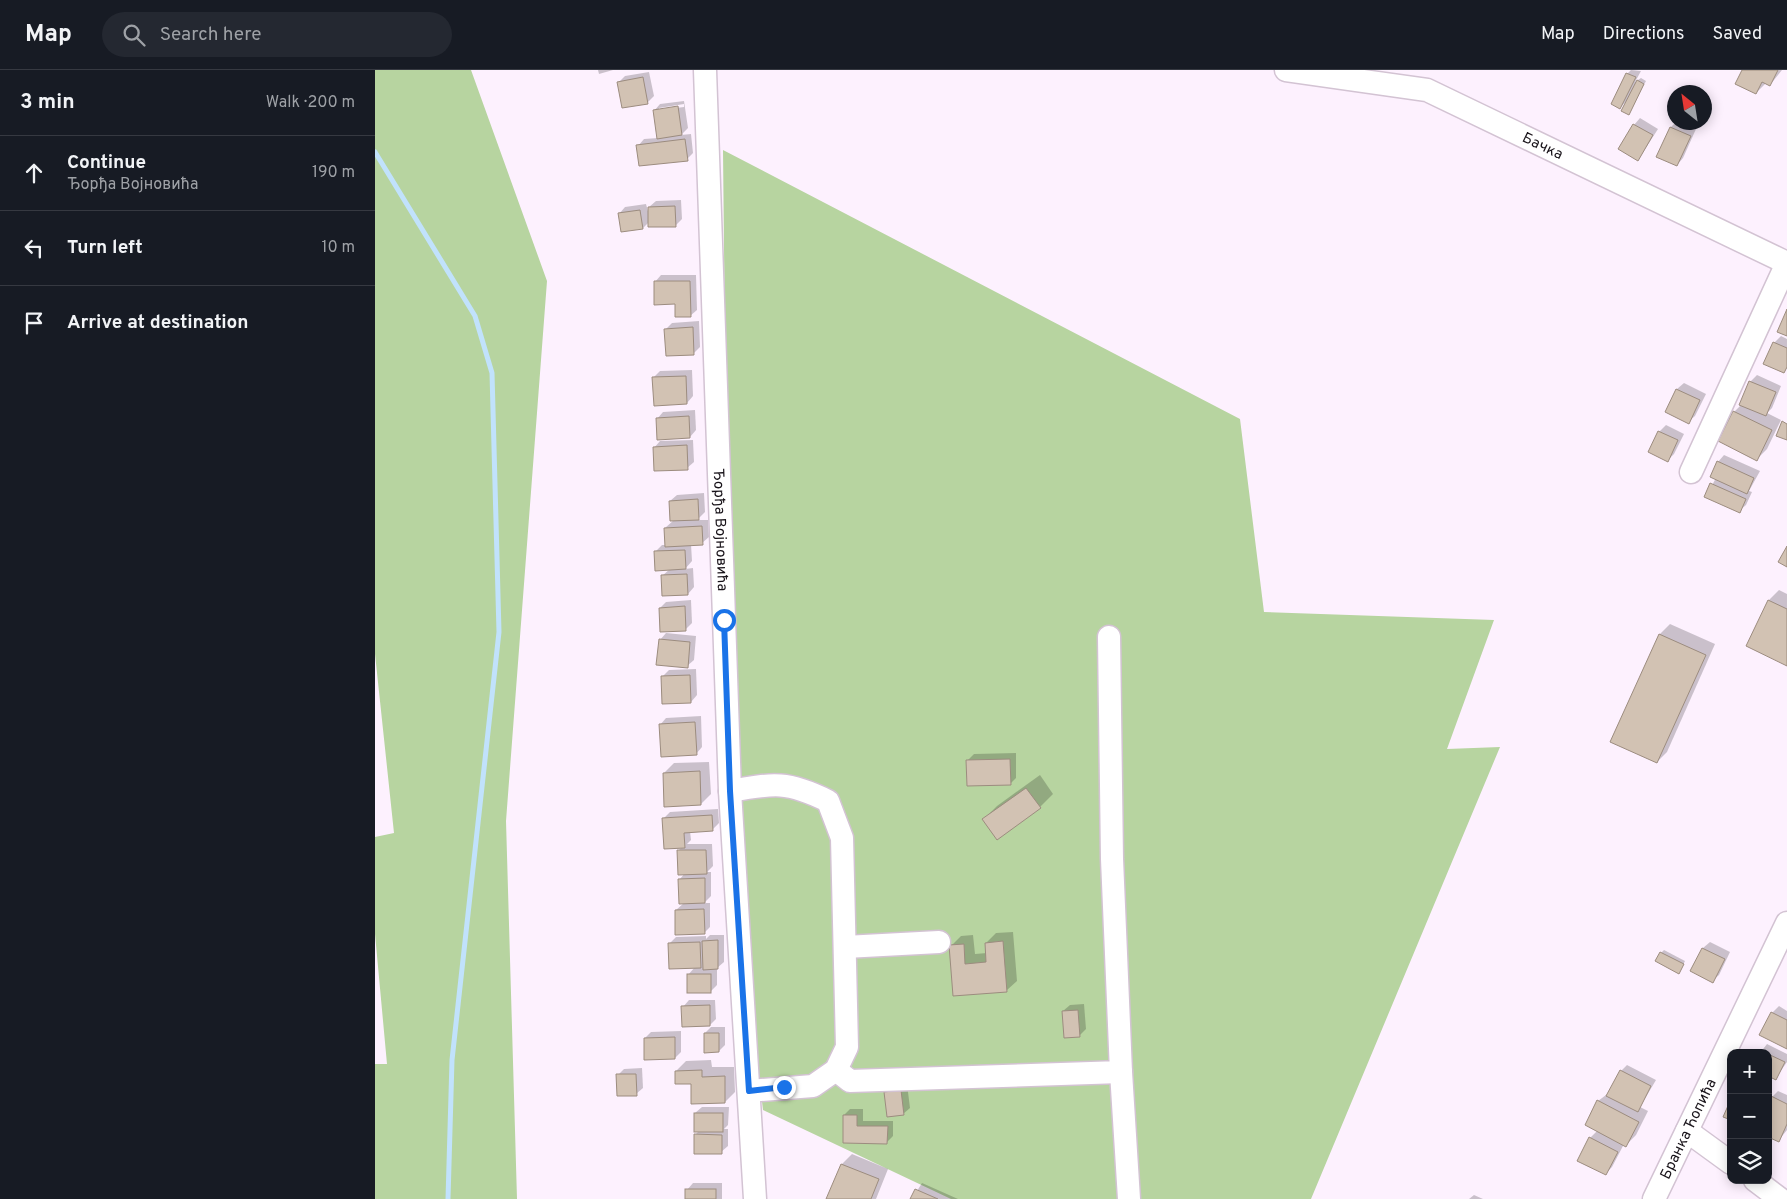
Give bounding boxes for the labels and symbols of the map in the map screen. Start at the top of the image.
north arrow [1667,85,1712,130]
street label: Бачка [1519,129,1566,165]
street label: Ђорђа Војновића [708,468,731,592]
route start [713,609,736,632]
route end [773,1076,796,1099]
street label: Бранка Ћопића [1657,1076,1722,1183]

